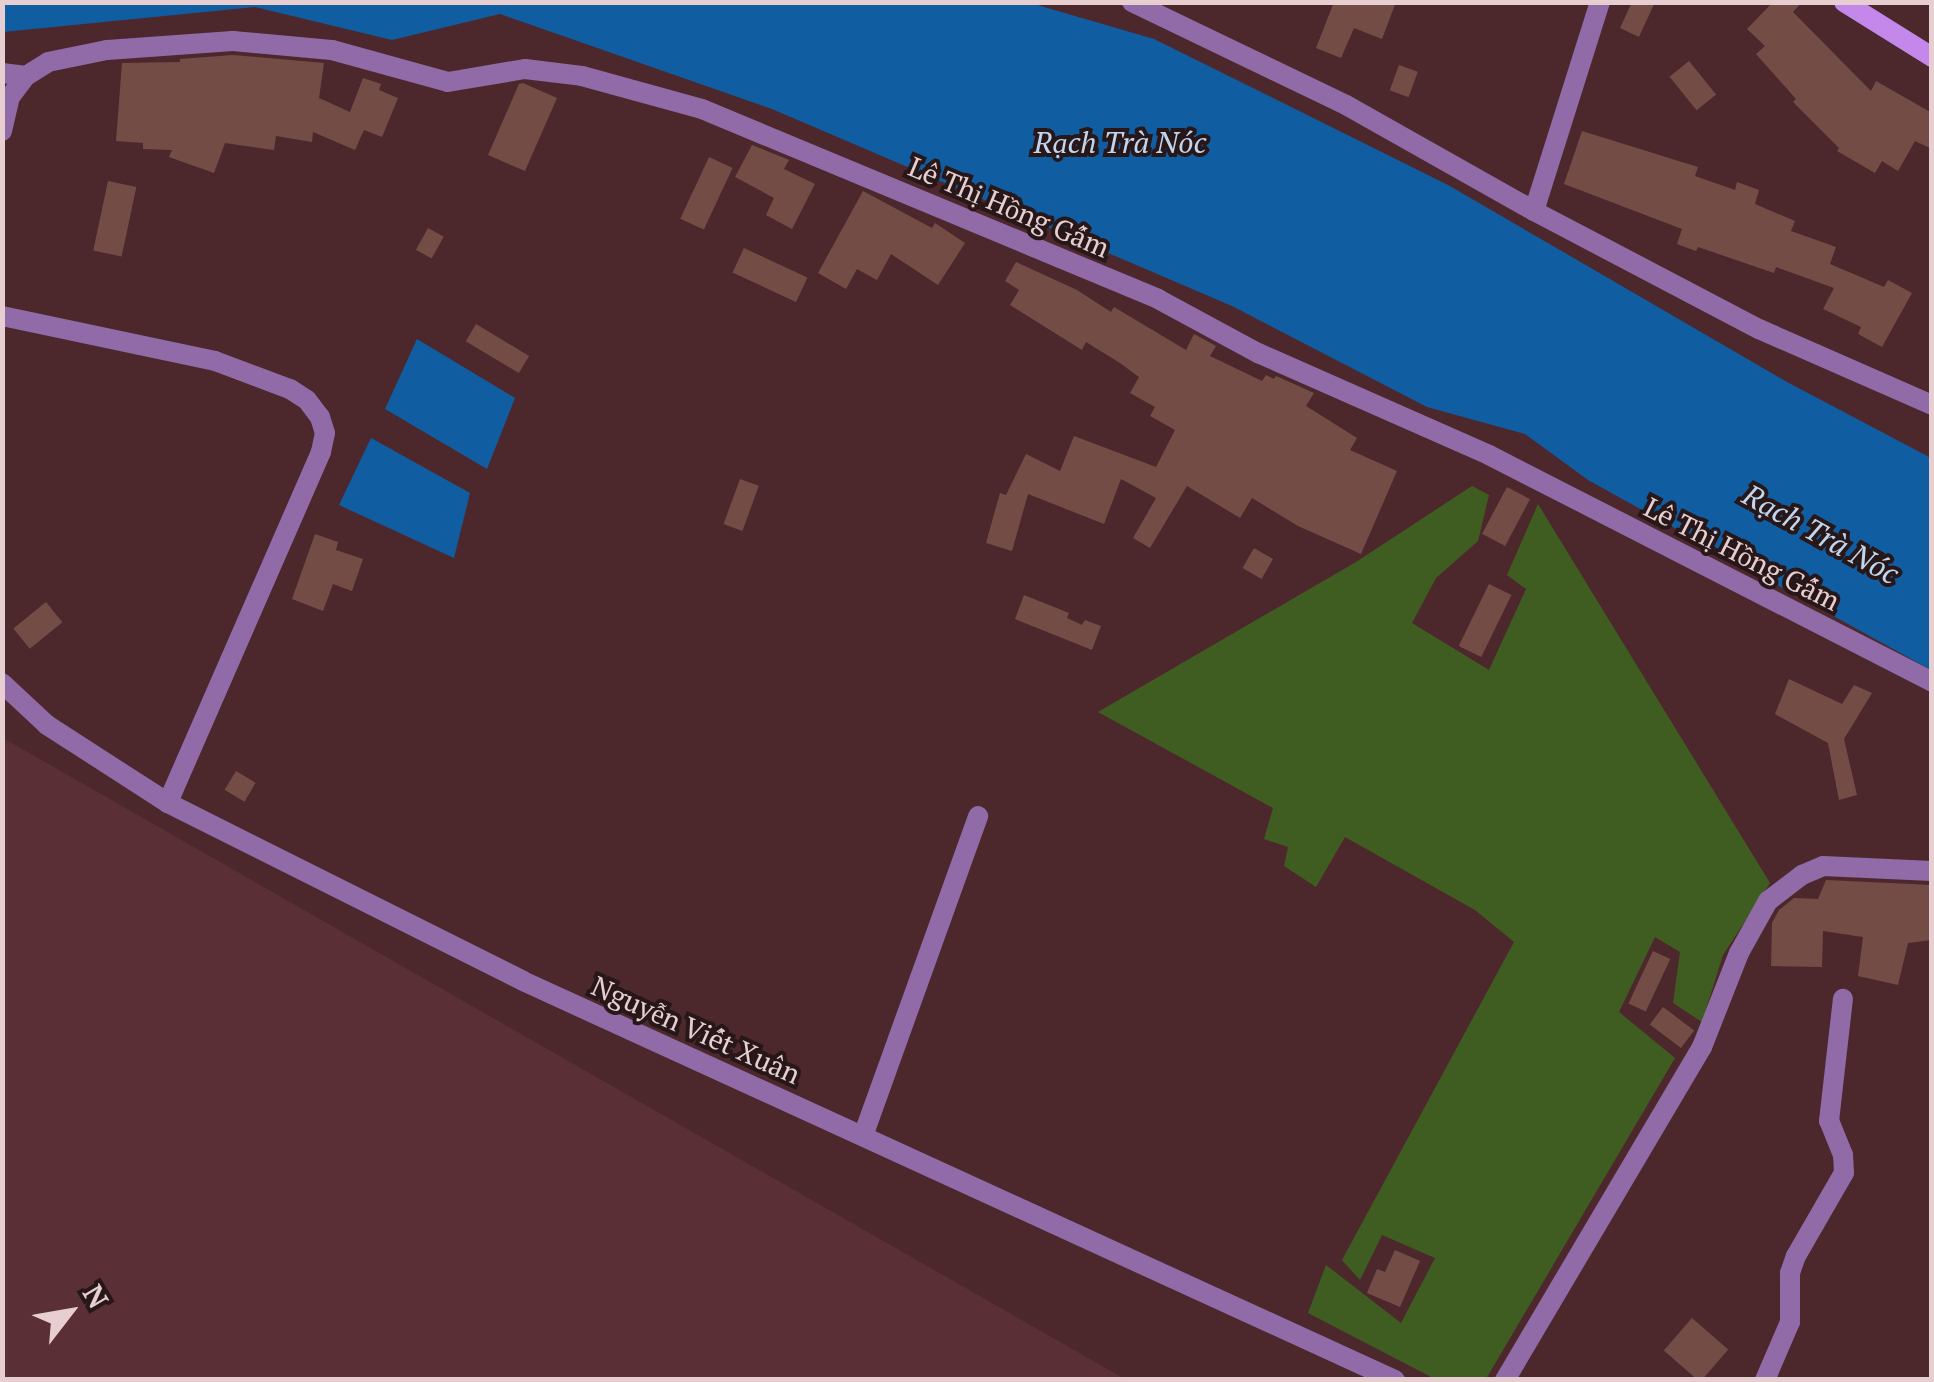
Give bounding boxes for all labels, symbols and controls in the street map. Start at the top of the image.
water label: Rạch Trà Nóc [1034,124,1206,160]
street label: Lê Thị Hồng Gấm [904,150,1114,264]
water label: Rạch Trà Nóc [1737,476,1905,592]
street label: Lê Thị Hồng Gấm [1639,490,1845,618]
street label: Nguyễn Viết Xuân [586,969,806,1091]
north arrow [20,1262,120,1362]
text: N [75,1278,117,1315]

